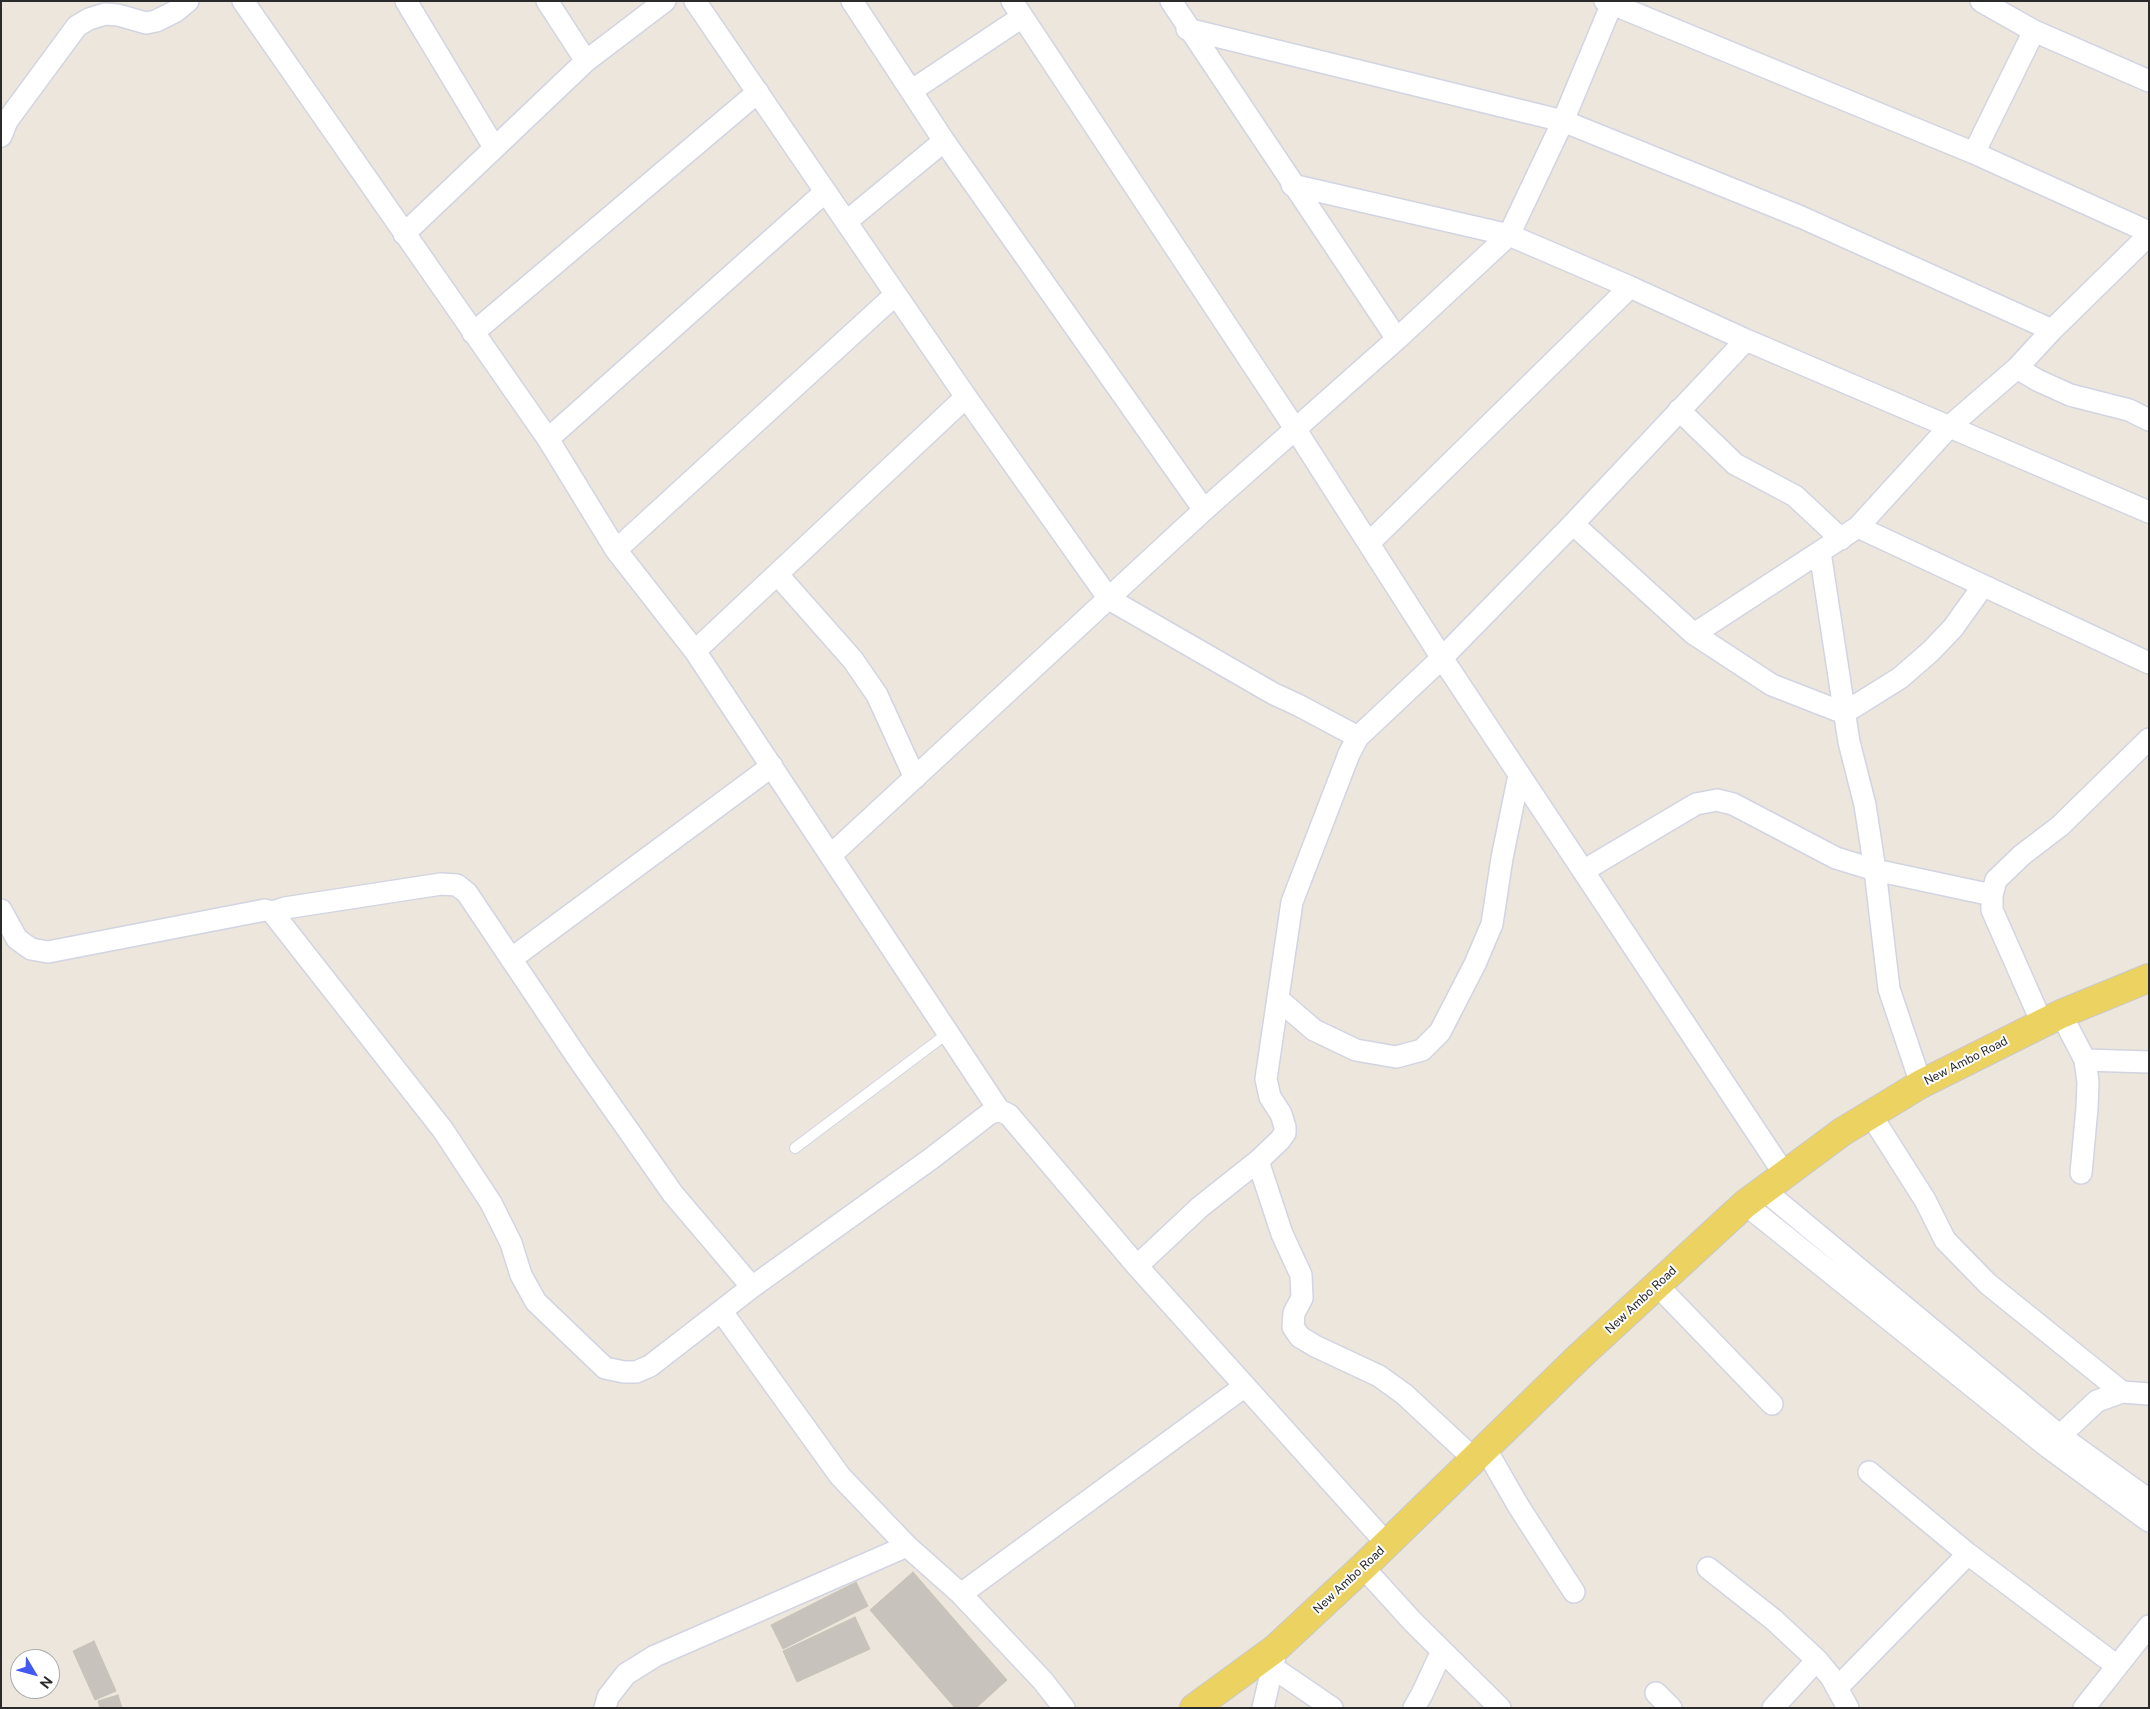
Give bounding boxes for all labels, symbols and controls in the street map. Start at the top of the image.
street label: New Ambo Road [1922,1034,2010,1088]
street label: New Ambo Road [1602,1263,1680,1337]
street label: New Ambo Road [1310,1543,1388,1617]
north arrow [10,1649,60,1699]
text: N [37,1673,56,1692]

